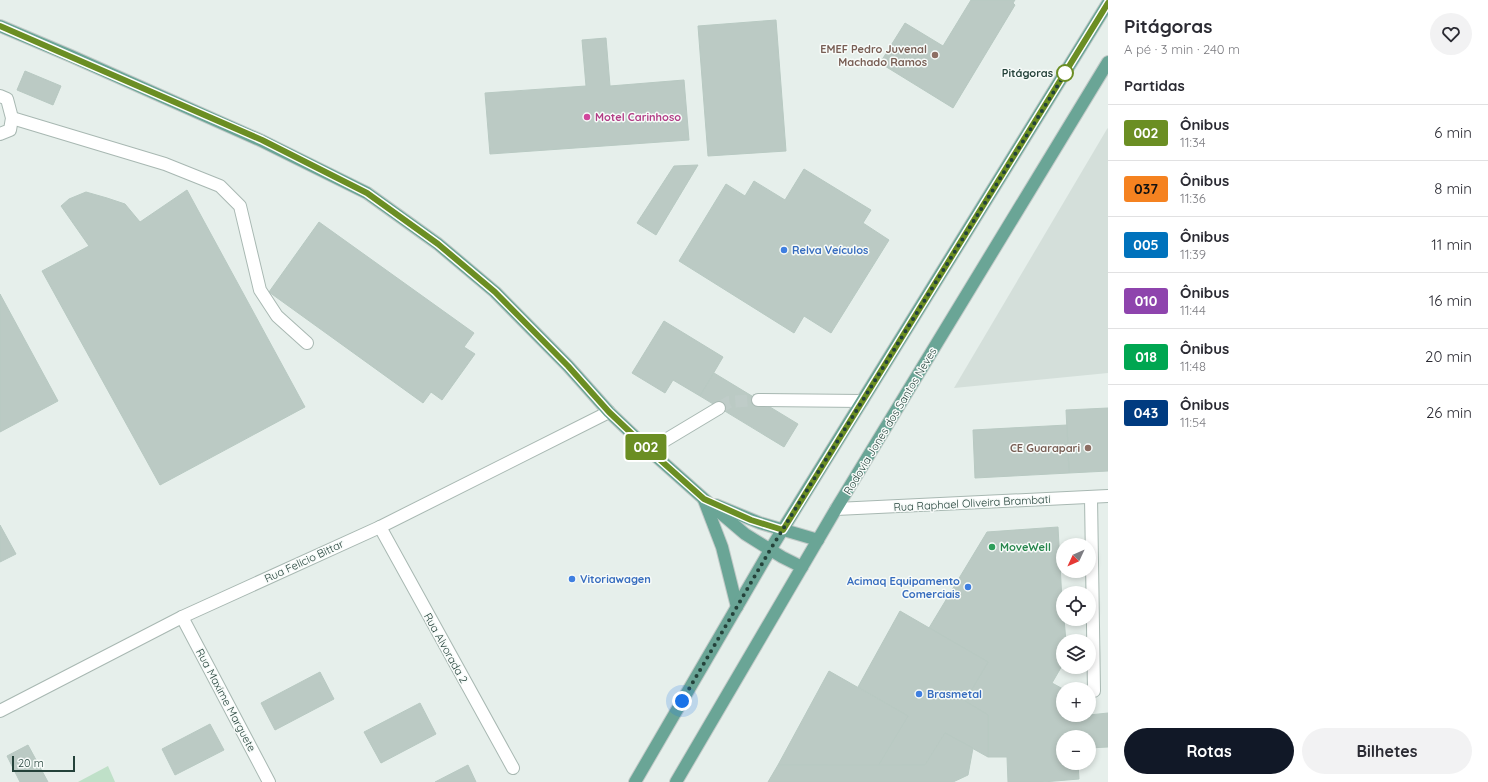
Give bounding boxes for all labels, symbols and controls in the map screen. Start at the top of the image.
button: heart [1430,13,1472,55]
text: Pitágoras [1124,14,1212,38]
text: A pé · 3 min · 240 m [1124,41,1240,57]
place label: EMEF Pedro Juvenal Machado Ramos [820,42,927,69]
marker: EMEF Pedro Juvenal Machado Ramos [930,50,940,60]
marker: Pitágoras [1056,64,1074,82]
place label: Pitágoras [1002,66,1053,80]
text: Partidas [1124,76,1185,95]
place label: Motel Carinhoso [595,110,681,124]
marker: Motel Carinhoso [582,112,592,122]
text: Ônibus [1180,115,1229,134]
text: 6 min [1434,123,1472,142]
text: 002 [1133,124,1159,142]
text: 11:34 [1180,134,1206,150]
text: Ônibus [1180,171,1229,190]
text: 8 min [1434,179,1472,198]
text: 037 [1134,180,1158,198]
text: 11:36 [1180,190,1206,206]
text: Ônibus [1180,227,1229,246]
text: 11 min [1431,235,1472,254]
text: 005 [1133,236,1159,254]
place label: Relva Veículos [792,243,868,257]
marker: Relva Veículos [779,245,789,255]
text: 11:39 [1180,246,1206,262]
text: Ônibus [1180,283,1229,302]
text: 16 min [1429,291,1472,310]
text: 010 [1135,292,1157,310]
text: 11:44 [1180,302,1206,318]
text: Ônibus [1180,339,1229,358]
street label: Rodovia Jones dos Santos Neves [840,345,940,497]
text: 20 min [1425,347,1472,366]
text: 018 [1135,348,1157,366]
text: 11:48 [1180,358,1206,374]
text: Ônibus [1180,395,1229,414]
text: 26 min [1426,403,1472,422]
text: 043 [1134,404,1158,422]
text: 11:54 [1180,414,1206,430]
line badge: 002 [623,434,669,460]
text: 002 [633,438,659,456]
place label: CE Guarapari [1010,441,1080,455]
marker: CE Guarapari [1083,443,1093,453]
street label: Rua Raphael Oliveira Brambati [893,492,1051,514]
street label: Rua Felicio Bittar [262,536,347,586]
north arrow [1056,538,1096,578]
map controls [1056,538,1096,770]
place label: MoveWell [1000,540,1051,554]
marker: MoveWell [987,542,997,552]
place label: Vitoriawagen [580,572,651,586]
marker: Vitoriawagen [567,574,577,584]
place label: Acimaq Equipamento Comerciais [847,574,960,601]
marker: Acimaq Equipamento Comerciais [963,582,973,592]
button: locate [1056,586,1096,626]
street label: Rua Alvorada 2 [421,610,471,686]
button: layers [1056,634,1096,674]
street label: Rua Maxime Marguete [193,646,259,754]
button: + [1056,682,1096,722]
place label: Brasmetal [927,687,982,701]
marker: Brasmetal [914,689,924,699]
your location [672,691,692,711]
button: Rotas [1124,728,1294,774]
button: Bilhetes [1302,728,1472,774]
button: − [1056,730,1096,770]
scale bar [12,754,75,773]
text: 20 m [18,756,44,770]

